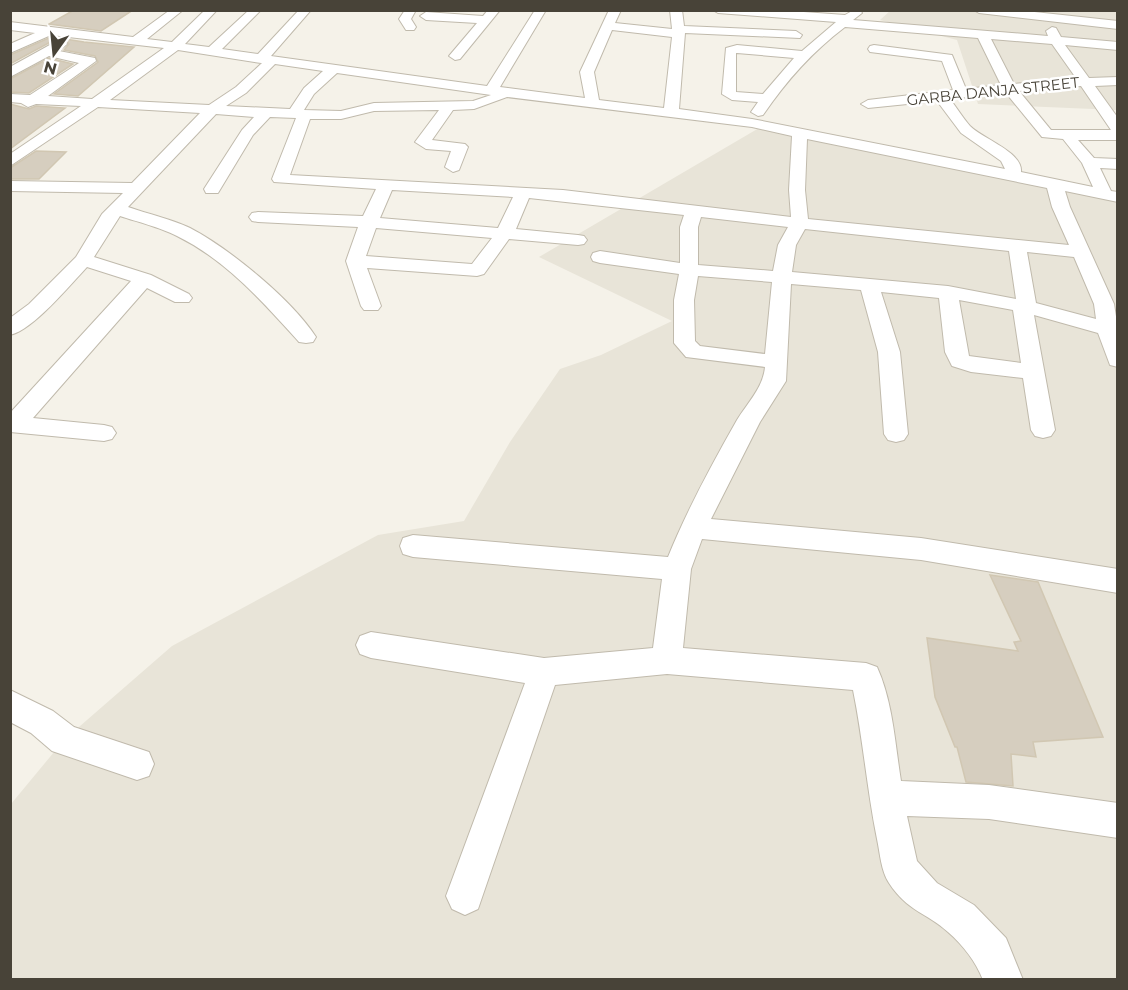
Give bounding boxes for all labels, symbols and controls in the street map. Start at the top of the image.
north arrow [24,24,84,84]
text: N [42,57,59,79]
street label: GARBA DANJA STREET [906,72,1081,110]

